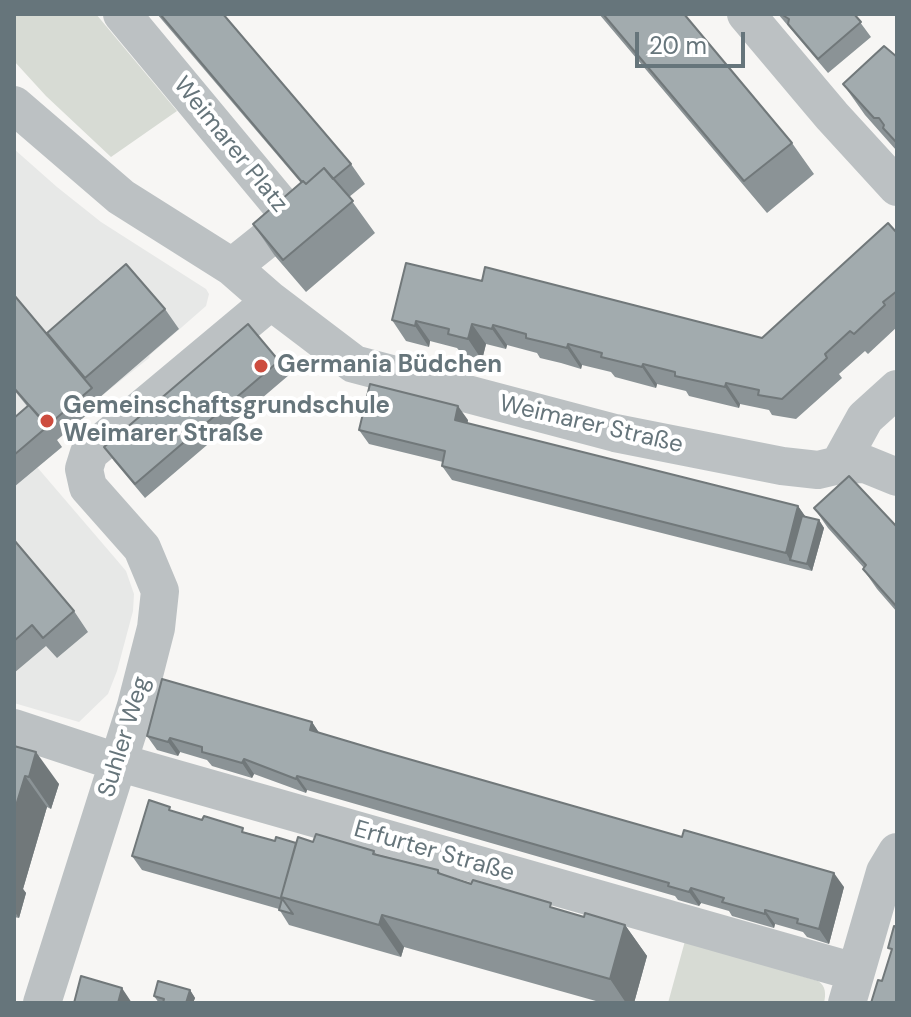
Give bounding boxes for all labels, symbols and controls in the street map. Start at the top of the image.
scale bar [639,16,749,66]
text: 20 m [649,30,707,61]
street label: Weimarer Platz [167,72,293,218]
place label: Germania Büdchen [277,352,502,380]
marker: Germania Büdchen [252,357,270,375]
street label: Weimarer Straße [496,390,686,460]
place label: Gemeinschaftsgrundschule Weimarer Straße [63,393,390,449]
marker: Gemeinschaftsgrundschule Weimarer Straße [38,412,56,430]
street label: Suhler Weg [93,673,157,801]
street label: Erfurter Straße [350,815,518,889]

